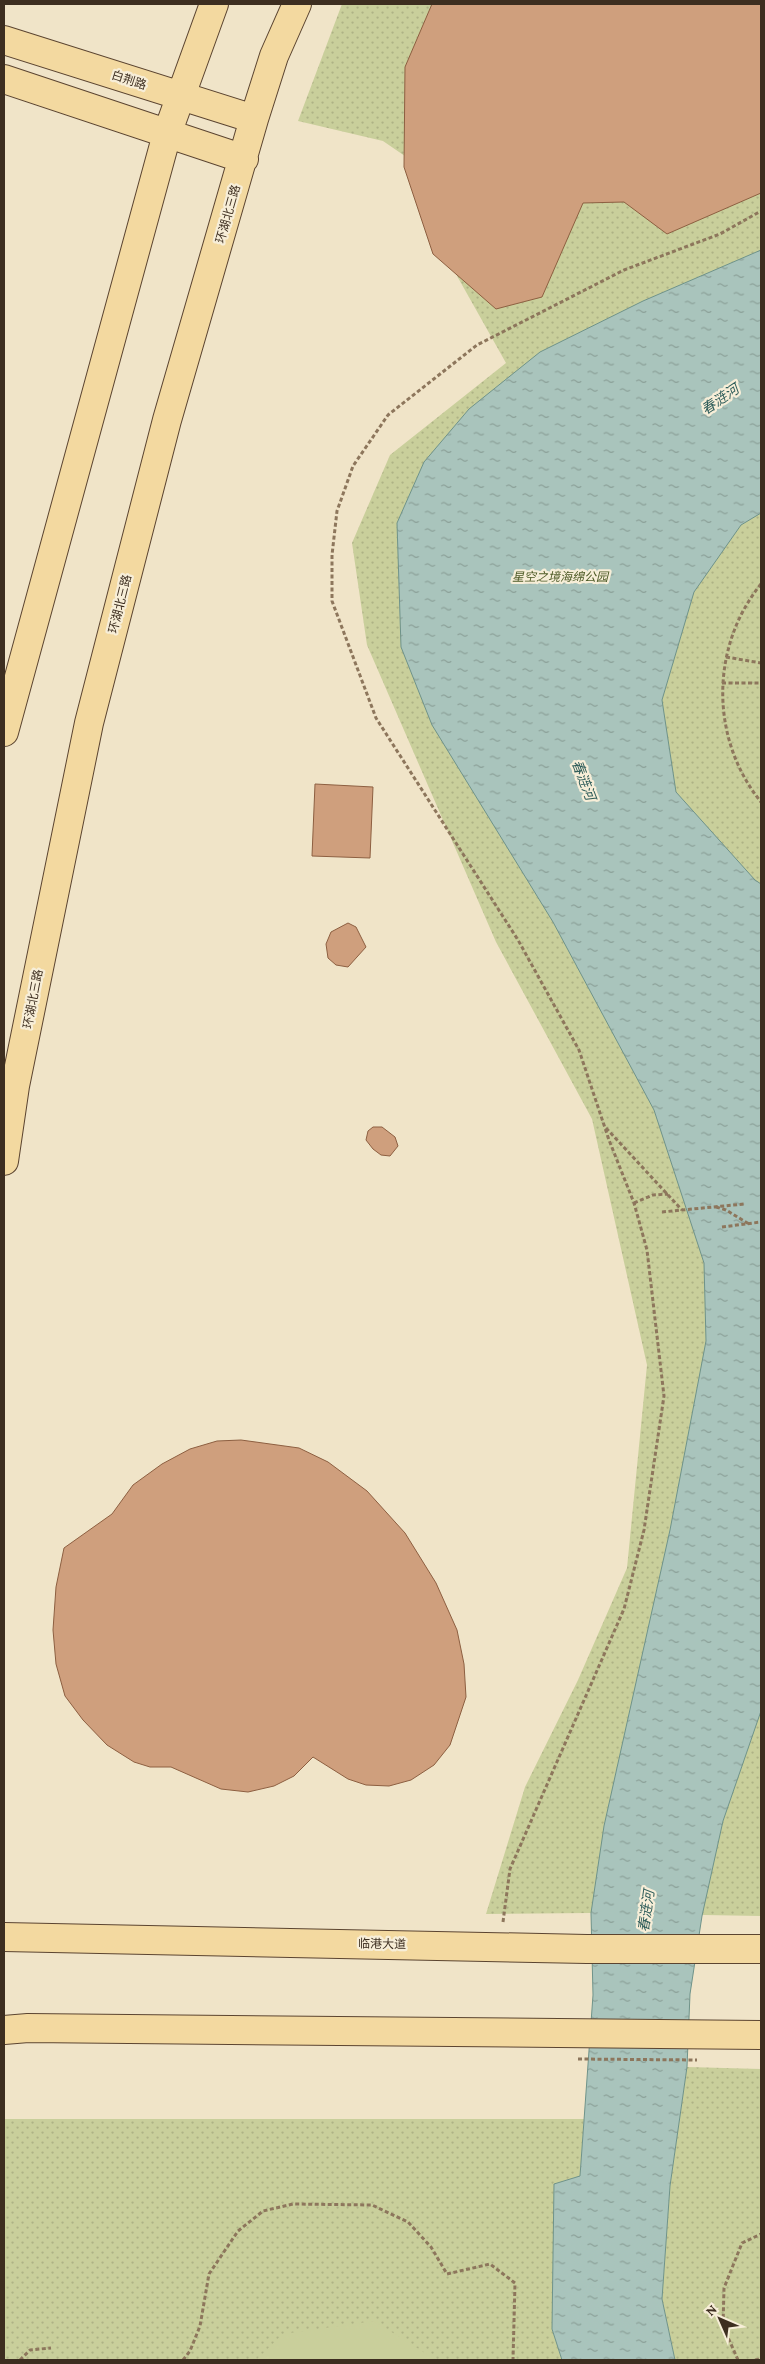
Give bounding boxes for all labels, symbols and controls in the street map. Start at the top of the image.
street label: 白荆路 [110,68,148,92]
street label: 环湖北三路 [213,183,243,245]
water label: 春涟河 [698,379,744,417]
park label: 星空之境海绵公园 [512,570,610,584]
street label: 环湖北三路 [106,573,134,635]
water label: 春涟河 [569,758,600,805]
street label: 环湖北三路 [20,968,46,1030]
water label: 春涟河 [635,1886,657,1933]
street label: 临港大道 [358,1937,406,1951]
north arrow [695,2294,745,2344]
text: N [702,2300,720,2319]

